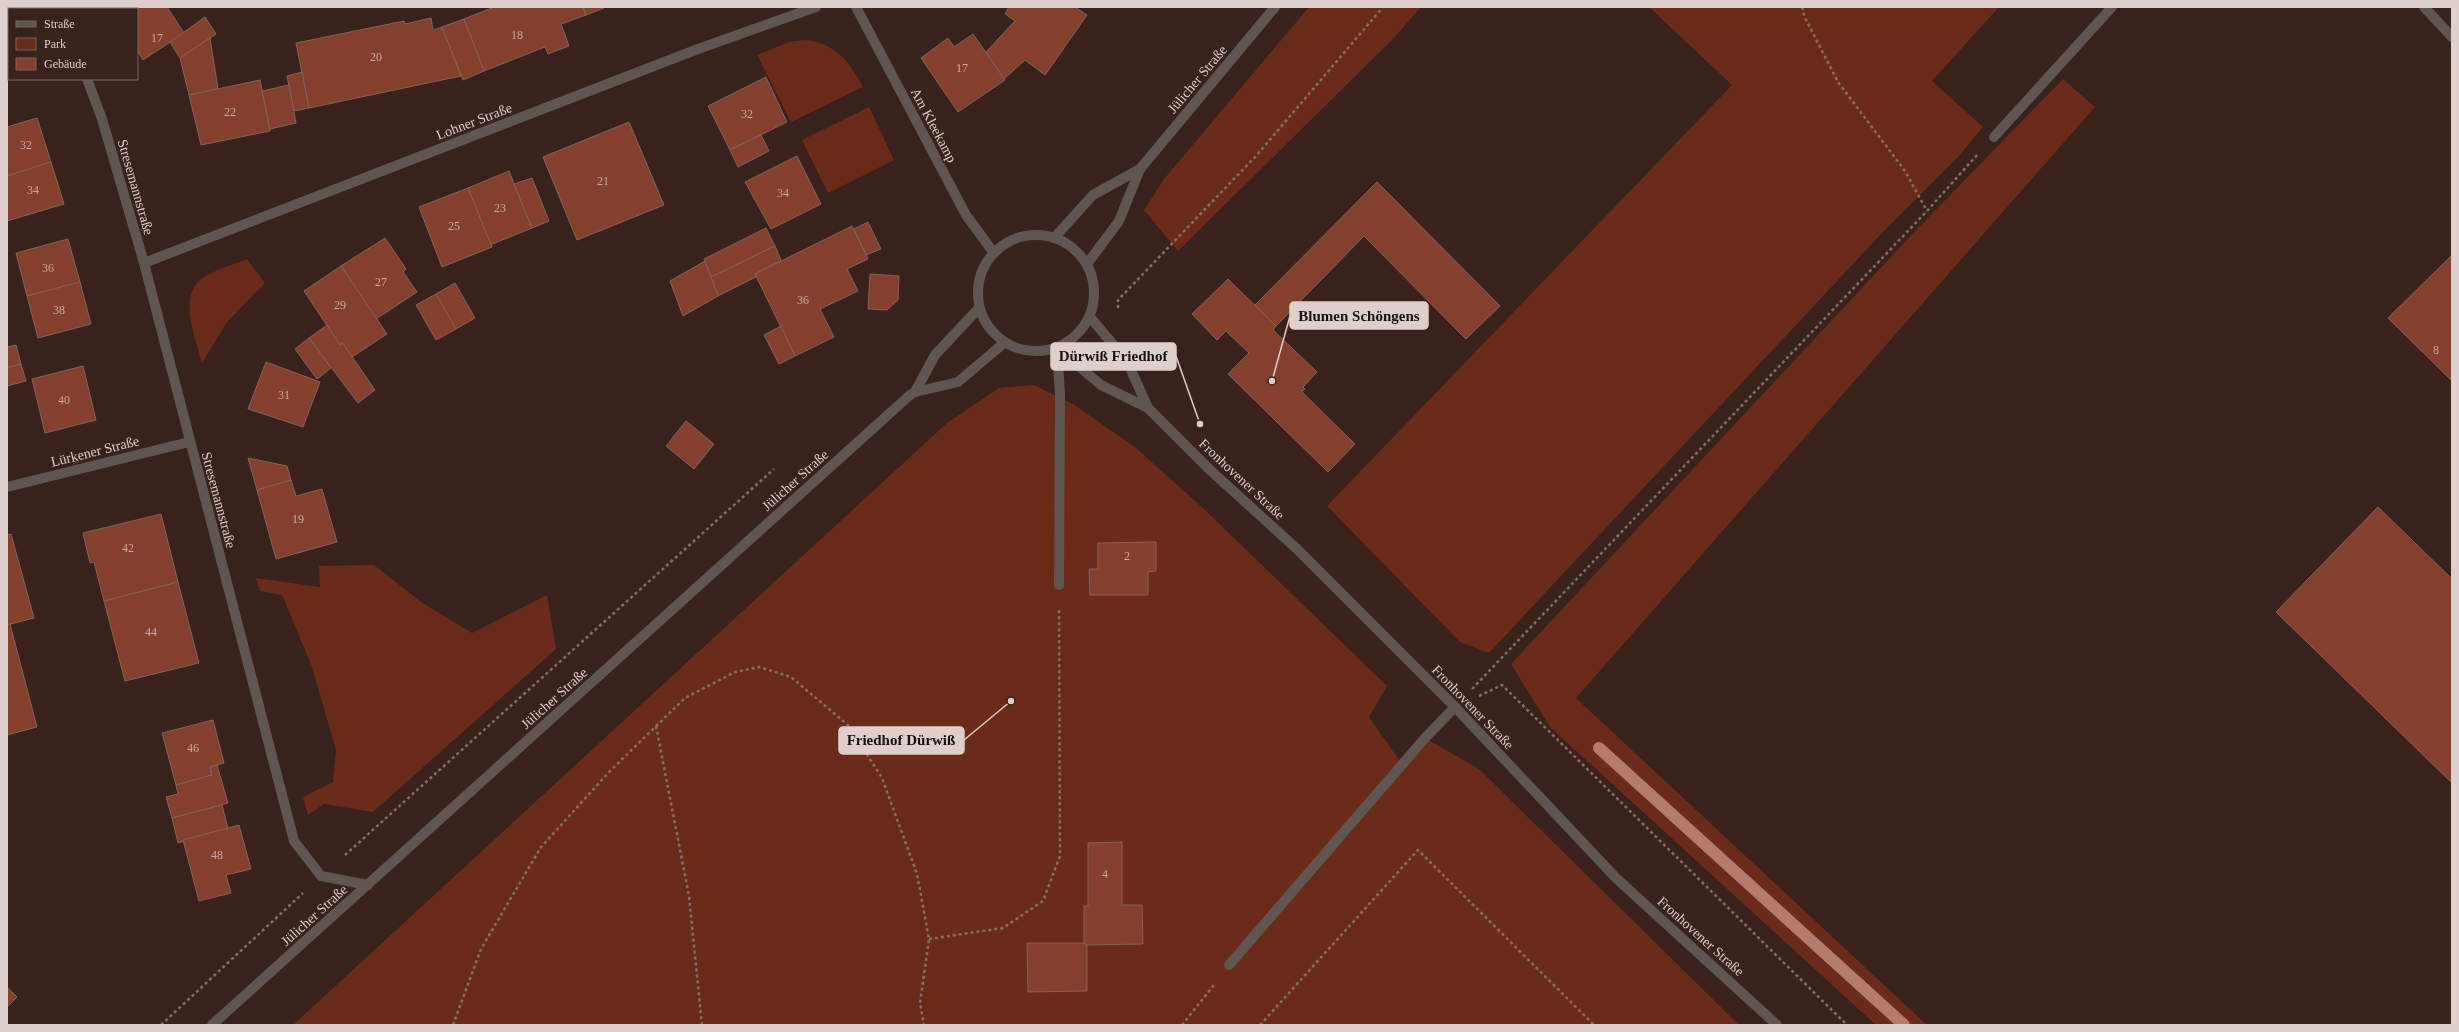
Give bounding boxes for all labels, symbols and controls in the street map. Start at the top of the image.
legend [8,8,138,80]
text: Straße [44,17,75,31]
house number: 18 [511,28,523,42]
house number: 17 [151,31,163,45]
text: Park [44,37,66,51]
street label: Jülicher Straße [1165,42,1230,116]
house number: 20 [370,50,382,64]
text: Gebäude [44,57,87,71]
house number: 17 [956,61,968,75]
street label: Am Kleekamp [908,85,959,165]
street label: Lohner Straße [434,100,514,143]
house number: 22 [224,105,236,119]
house number: 32 [741,107,753,121]
house number: 32 [20,138,32,152]
street label: Stresemannstraße [115,138,156,237]
house number: 21 [597,174,609,188]
house number: 34 [27,183,39,197]
house number: 34 [777,186,789,200]
house number: 23 [494,201,506,215]
house number: 25 [448,219,460,233]
house number: 36 [42,261,54,275]
house number: 27 [375,275,387,289]
house number: 36 [797,293,809,307]
house number: 29 [334,298,346,312]
callout: Blumen Schöngens [1290,302,1428,329]
house number: 38 [53,303,65,317]
text: Blumen Schöngens [1298,308,1420,324]
callout: Dürwiß Friedhof [1051,343,1176,370]
house number: 8 [2433,343,2439,357]
text: Dürwiß Friedhof [1059,348,1168,364]
house number: 31 [278,388,290,402]
house number: 40 [58,393,70,407]
street label: Lürkener Straße [49,433,141,470]
street label: Fronhovener Straße [1196,436,1287,523]
street label: Jülicher Straße [759,447,831,514]
street label: Stresemannstraße [198,450,239,550]
house number: 19 [292,512,304,526]
house number: 42 [122,541,134,555]
house number: 2 [1124,549,1130,563]
house number: 44 [145,625,157,639]
street label: Fronhovener Straße [1429,662,1517,752]
street label: Jülicher Straße [518,665,590,732]
callout: Friedhof Dürwiß [839,727,964,754]
text: Friedhof Dürwiß [847,732,955,748]
house number: 46 [187,741,199,755]
house number: 48 [211,848,223,862]
house number: 4 [1102,867,1108,881]
street label: Jülicher Straße [278,882,350,949]
street label: Fronhovener Straße [1654,894,1747,979]

